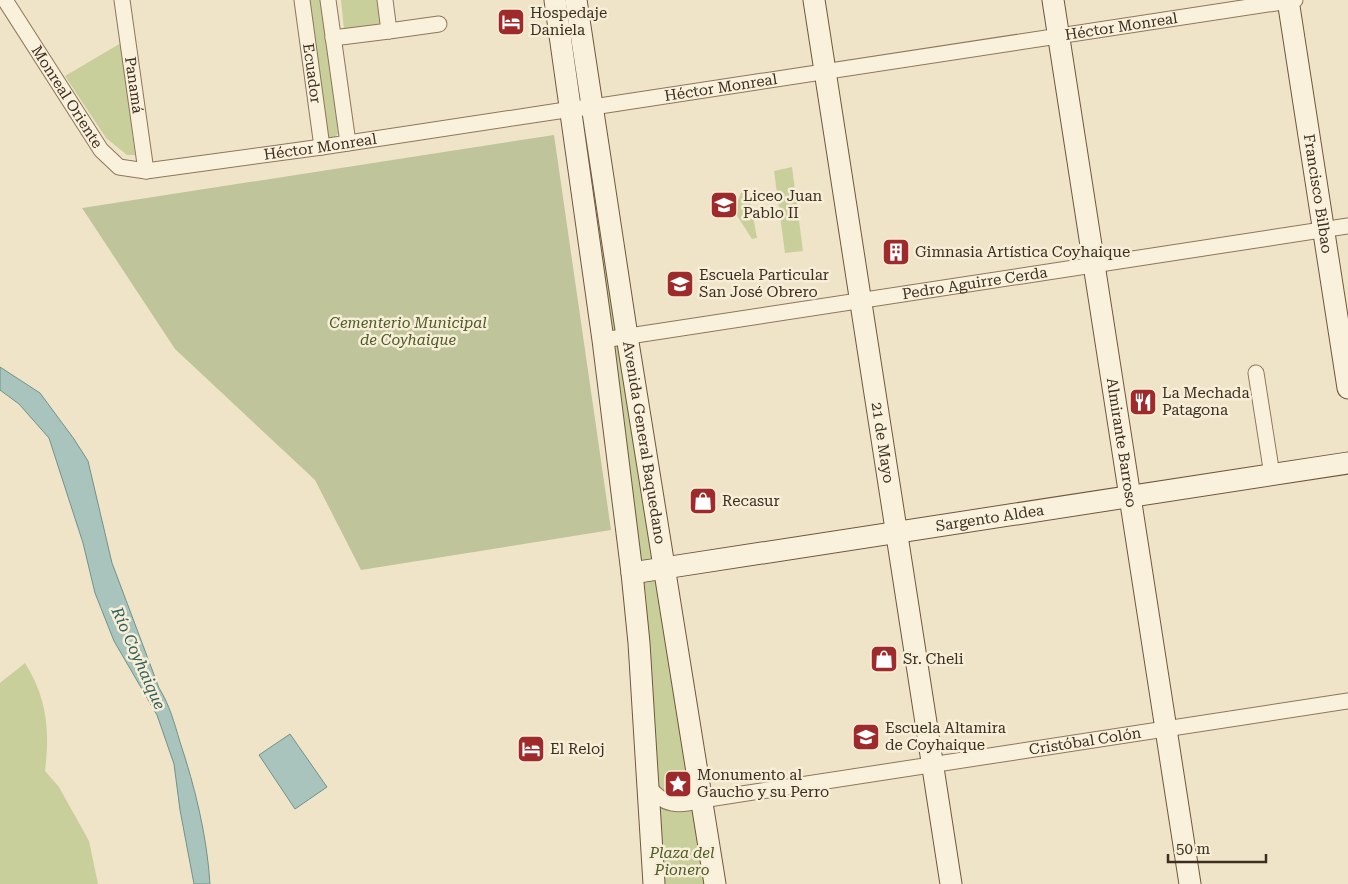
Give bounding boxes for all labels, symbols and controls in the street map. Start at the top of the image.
place label: Hospedaje Daniela [530,4,607,39]
hotel icon: Hospedaje Daniela [496,7,526,37]
street label: Héctor Monreal [1064,9,1179,44]
street label: Monreal Oriente [28,42,106,152]
street label: Ecuador [299,42,325,104]
street label: Panamá [121,56,147,115]
street label: Héctor Monreal [663,70,779,105]
street label: Héctor Monreal [263,130,378,164]
street label: Francisco Bilbao [1300,133,1336,255]
place label: Liceo Juan Pablo II [743,187,823,222]
school or university icon: Liceo Juan Pablo II [709,190,739,220]
building icon: Gimnasia Artística Coyhaique [881,237,911,267]
place label: Gimnasia Artística Coyhaique [915,243,1130,261]
street label: Pedro Aguirre Cerda [901,263,1049,303]
place label: Escuela Particular San José Obrero [699,266,829,301]
school or university icon: Escuela Particular San José Obrero [665,269,695,299]
park label: Cementerio Municipal de Coyhaique [329,314,487,349]
street label: Avenida General Baquedano [619,340,669,546]
street label: Almirante Barroso [1103,377,1141,509]
place label: La Mechada Patagona [1162,384,1250,419]
restaurant icon: La Mechada Patagona [1128,387,1158,417]
street label: 21 de Mayo [867,401,898,485]
shop icon: Recasur [688,486,718,516]
place label: Recasur [722,492,780,510]
street label: Sargento Aldea [934,501,1045,535]
water label: Río Coyhaique [107,603,170,712]
shop icon: Sr. Cheli [869,644,899,674]
place label: Sr. Cheli [903,650,964,668]
place label: Escuela Altamira de Coyhaique [885,719,1006,754]
school or university icon: Escuela Altamira de Coyhaique [851,722,881,752]
street label: Cristóbal Colón [1028,724,1143,759]
hotel icon: El Reloj [516,734,546,764]
place label: El Reloj [550,740,605,758]
place label: Monumento al Gaucho y su Perro [697,766,829,801]
place icon: Monumento al Gaucho y su Perro [663,769,693,799]
scale bar [1168,832,1266,864]
text: 50 m [1176,840,1211,858]
park label: Plaza del Pionero [649,844,715,879]

